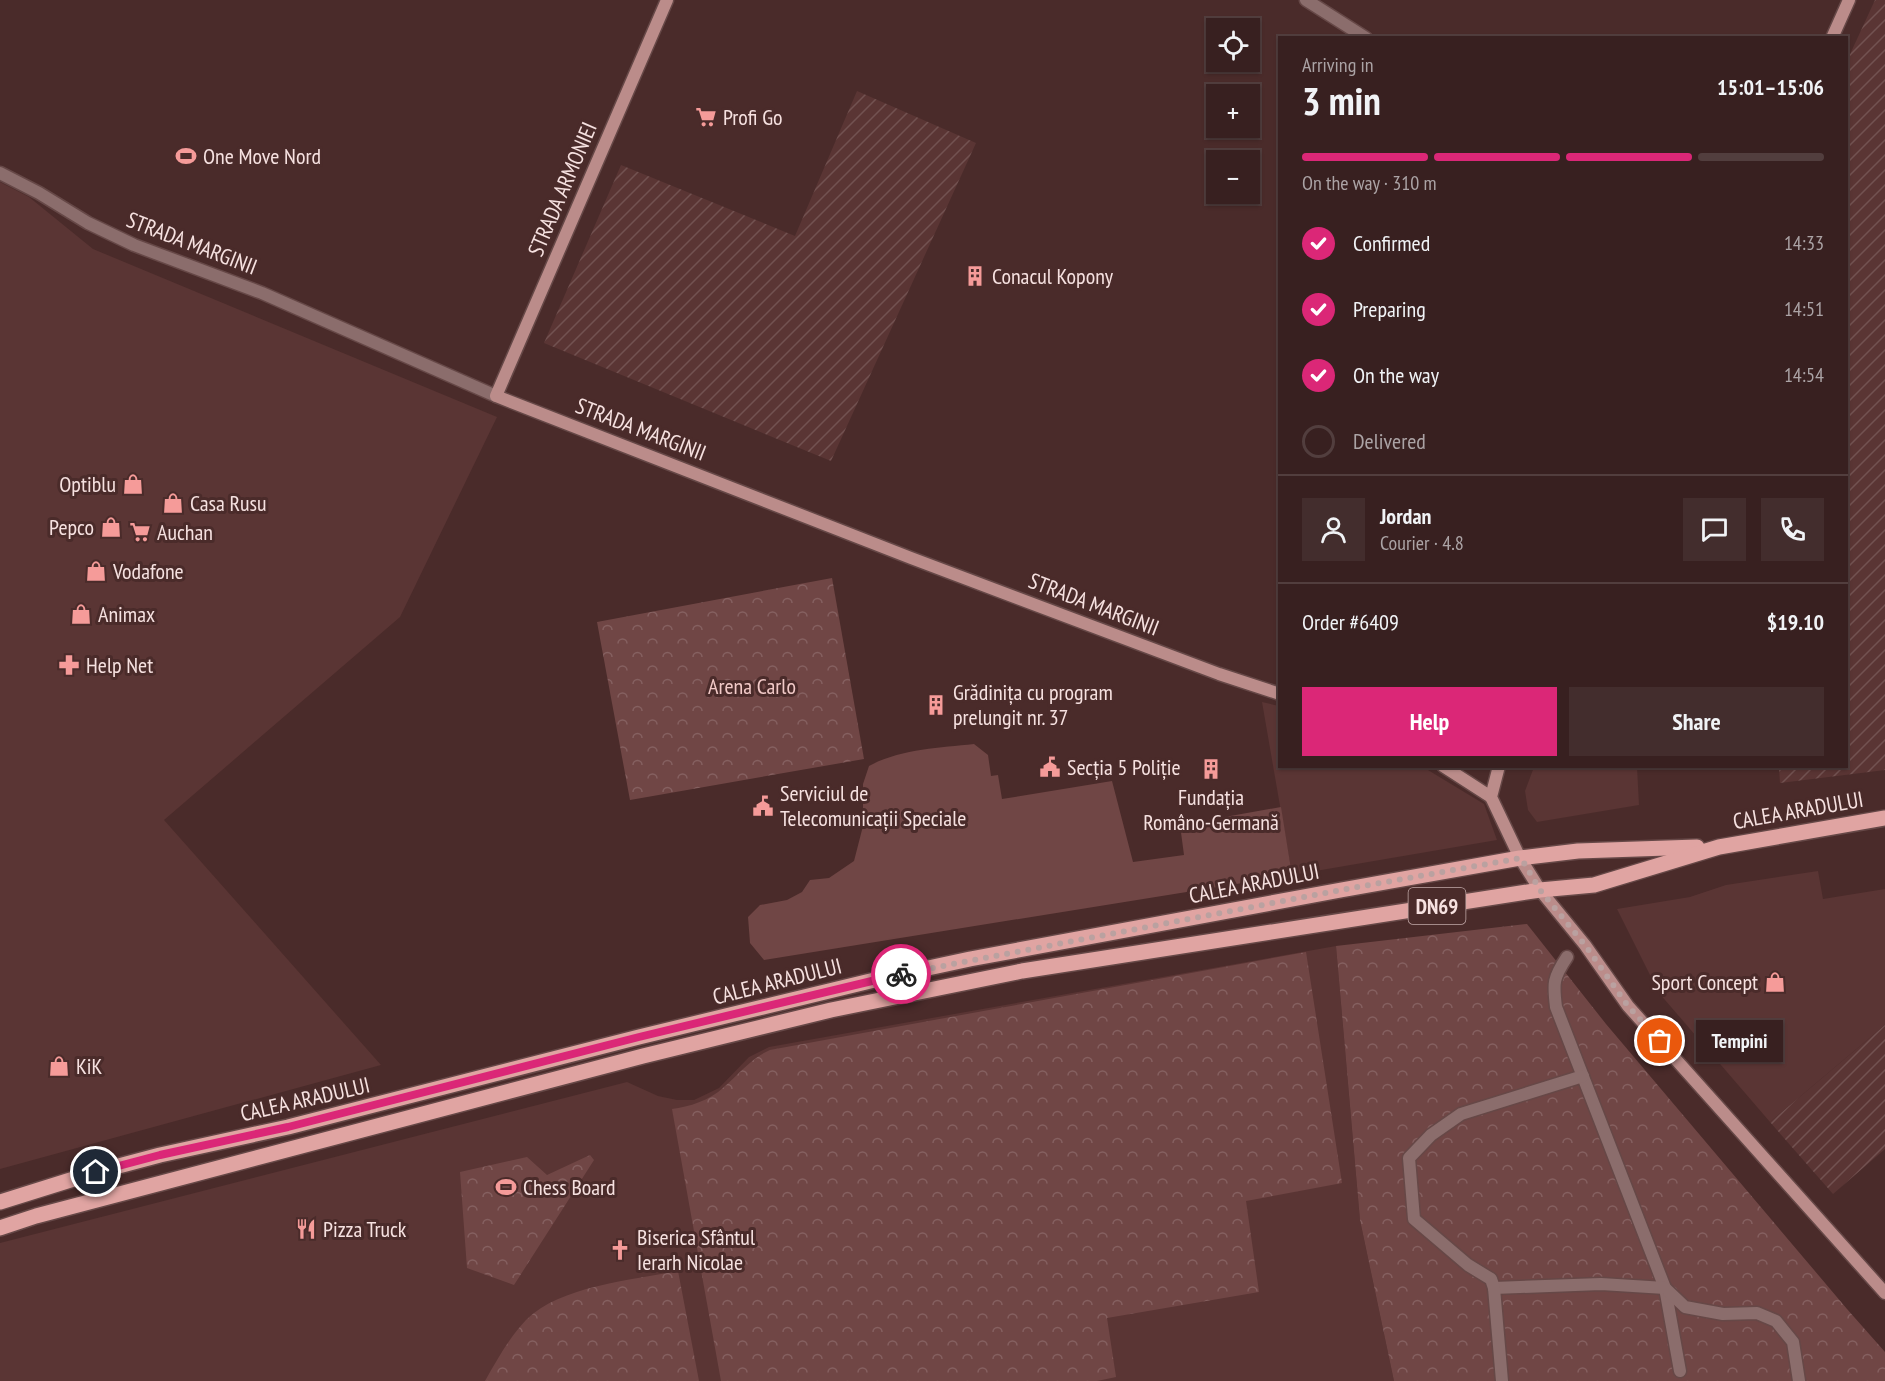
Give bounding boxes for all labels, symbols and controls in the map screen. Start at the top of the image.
map controls [1206,18,1260,204]
button: locate [1206,18,1260,72]
text: Arriving in [1302,52,1374,78]
text: 15:01–15:06 [1717,73,1824,101]
text: 3 min [1302,75,1381,126]
button: + [1206,84,1260,138]
place label: Profi Go [723,103,782,131]
supermarket icon: Profi Go [694,105,718,129]
street label: STRADA ARMONIEI [521,118,603,260]
place label: One Move Nord [203,142,321,170]
sports icon: One Move Nord [174,144,198,168]
button: − [1206,150,1260,204]
text: On the way · 310 m [1302,170,1437,196]
street label: STRADA MARGINII [123,205,261,281]
icon: check [1302,227,1335,260]
text: Confirmed [1353,229,1430,257]
text: 14:33 [1784,230,1824,256]
place label: Conacul Kopony [992,262,1114,290]
building icon: Conacul Kopony [963,264,987,288]
icon: check [1302,293,1335,326]
text: Preparing [1353,295,1426,323]
text: 14:51 [1784,296,1824,322]
icon: check [1302,359,1335,392]
text: On the way [1353,361,1439,389]
text: 14:54 [1784,362,1824,388]
street label: STRADA MARGINII [572,391,710,467]
text: Delivered [1353,427,1426,455]
place label: Optiblu [59,470,116,498]
shop icon: Optiblu [121,472,145,496]
place label: Casa Rusu [190,489,267,517]
shop icon: Casa Rusu [161,491,185,515]
button: person [1302,498,1365,561]
button: chat [1683,498,1746,561]
button: phone [1761,498,1824,561]
text: Jordan [1380,502,1431,530]
place label: Pepco [49,513,94,541]
shop icon: Pepco [99,515,123,539]
place label: Auchan [157,518,213,546]
supermarket icon: Auchan [128,520,152,544]
text: Courier · 4.8 [1380,530,1464,556]
place label: Vodafone [112,557,184,585]
shop icon: Vodafone [84,559,108,583]
street label: STRADA MARGINII [1025,566,1163,642]
place label: Animax [98,600,155,628]
shop icon: Animax [69,602,93,626]
text: Order #6409 [1302,608,1399,636]
text: $19.10 [1767,608,1824,636]
place label: Help Net [86,651,153,679]
pharmacy icon: Help Net [57,653,81,677]
park label: Arena Carlo [708,672,796,700]
place label: Grădinița cu program prelungit nr. 37 [953,678,1113,731]
button: Help [1302,687,1557,756]
button: Share [1569,687,1824,756]
building icon: Grădinița cu program prelungit nr. 37 [924,693,948,717]
place label: Secția 5 Poliție [1067,753,1181,781]
public building icon: Secția 5 Poliție [1038,755,1062,779]
building icon: Fundația Româno-Germană [1199,757,1223,781]
place label: Serviciul de Telecomunicații Speciale [780,779,966,832]
place label: Fundația Româno-Germană [1143,783,1279,836]
street label: CALEA ARADULUI [1731,785,1865,835]
public building icon: Serviciul de Telecomunicații Speciale [751,794,775,818]
street label: CALEA ARADULUI [1187,857,1321,909]
road number: DN69 [1408,888,1466,924]
courier [871,944,931,1004]
street label: CALEA ARADULUI [710,951,844,1011]
icon: bike [885,958,918,991]
place label: Sport Concept [1651,968,1758,996]
shop icon: Sport Concept [1763,970,1787,994]
pin [1634,1015,1685,1066]
callout: Tempini [1696,1020,1783,1062]
icon: bag [1643,1024,1676,1057]
text: Tempini [1711,1028,1768,1054]
place label: KiK [76,1052,103,1080]
shop icon: KiK [47,1054,71,1078]
street label: CALEA ARADULUI [238,1071,372,1127]
pin [70,1146,121,1197]
icon: home [79,1155,112,1188]
place label: Chess Board [523,1173,616,1201]
sports icon: Chess Board [494,1175,518,1199]
place label: Pizza Truck [323,1215,407,1243]
restaurant icon: Pizza Truck [294,1217,318,1241]
place label: Biserica Sfântul Ierarh Nicolae [637,1223,756,1276]
church icon: Biserica Sfântul Ierarh Nicolae [608,1238,632,1262]

